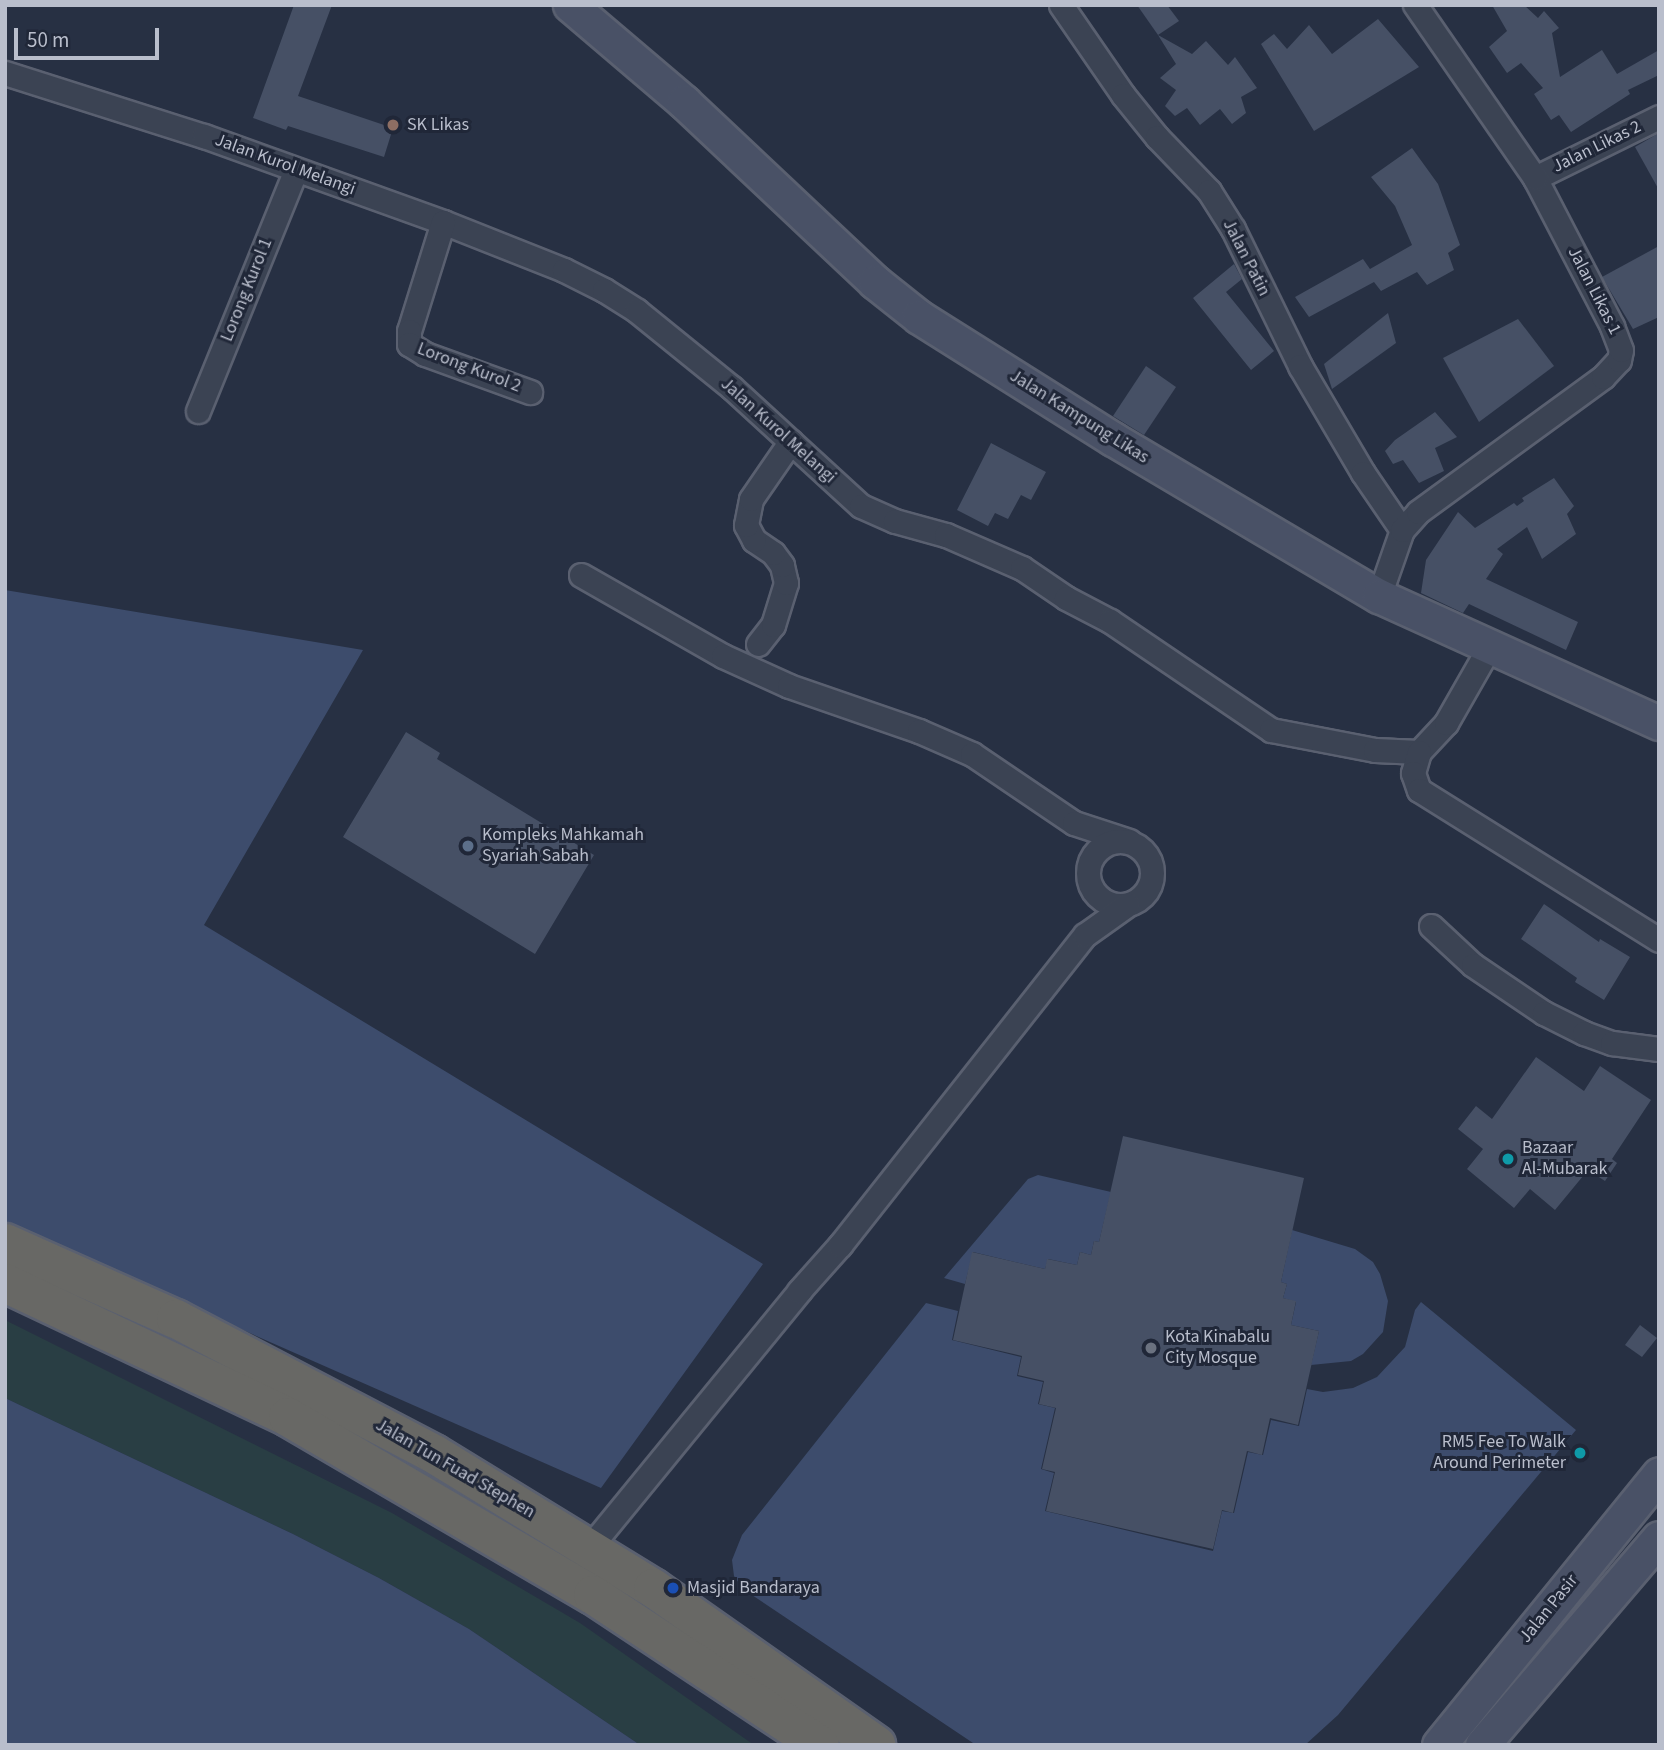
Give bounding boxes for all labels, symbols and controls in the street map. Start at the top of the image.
scale bar [18,14,163,58]
text: 50 m [27,25,69,55]
place label: SK Likas [407,114,469,136]
street label: Jalan Likas 2 [1549,116,1645,178]
marker: SK Likas [385,117,401,133]
street label: Jalan Kurol Melangi [212,130,358,200]
street label: Jalan Patin [1217,216,1275,300]
street label: Lorong Kurol 1 [216,235,278,345]
street label: Jalan Likas 1 [1563,243,1625,339]
street label: Lorong Kurol 2 [414,338,524,398]
street label: Jalan Kampung Likas [1005,365,1153,469]
street label: Jalan Kurol Melangi [716,374,840,488]
place label: Kompleks Mahkamah Syariah Sabah [482,825,644,868]
marker: Kompleks Mahkamah Syariah Sabah [460,838,476,854]
place label: Bazaar Al-Mubarak [1522,1138,1607,1180]
marker: Bazaar Al-Mubarak [1500,1151,1516,1167]
place label: Kota Kinabalu City Mosque [1165,1327,1270,1370]
marker: Kota Kinabalu City Mosque [1143,1340,1159,1356]
street label: Jalan Tun Fuad Stephen [371,1415,539,1523]
place label: RM5 Fee To Walk Around Perimeter [1433,1432,1566,1474]
marker: RM5 Fee To Walk Around Perimeter [1572,1445,1588,1461]
street label: Jalan Pasir [1515,1571,1583,1647]
place label: Masjid Bandaraya [687,1577,820,1599]
marker: Masjid Bandaraya [665,1580,681,1596]

